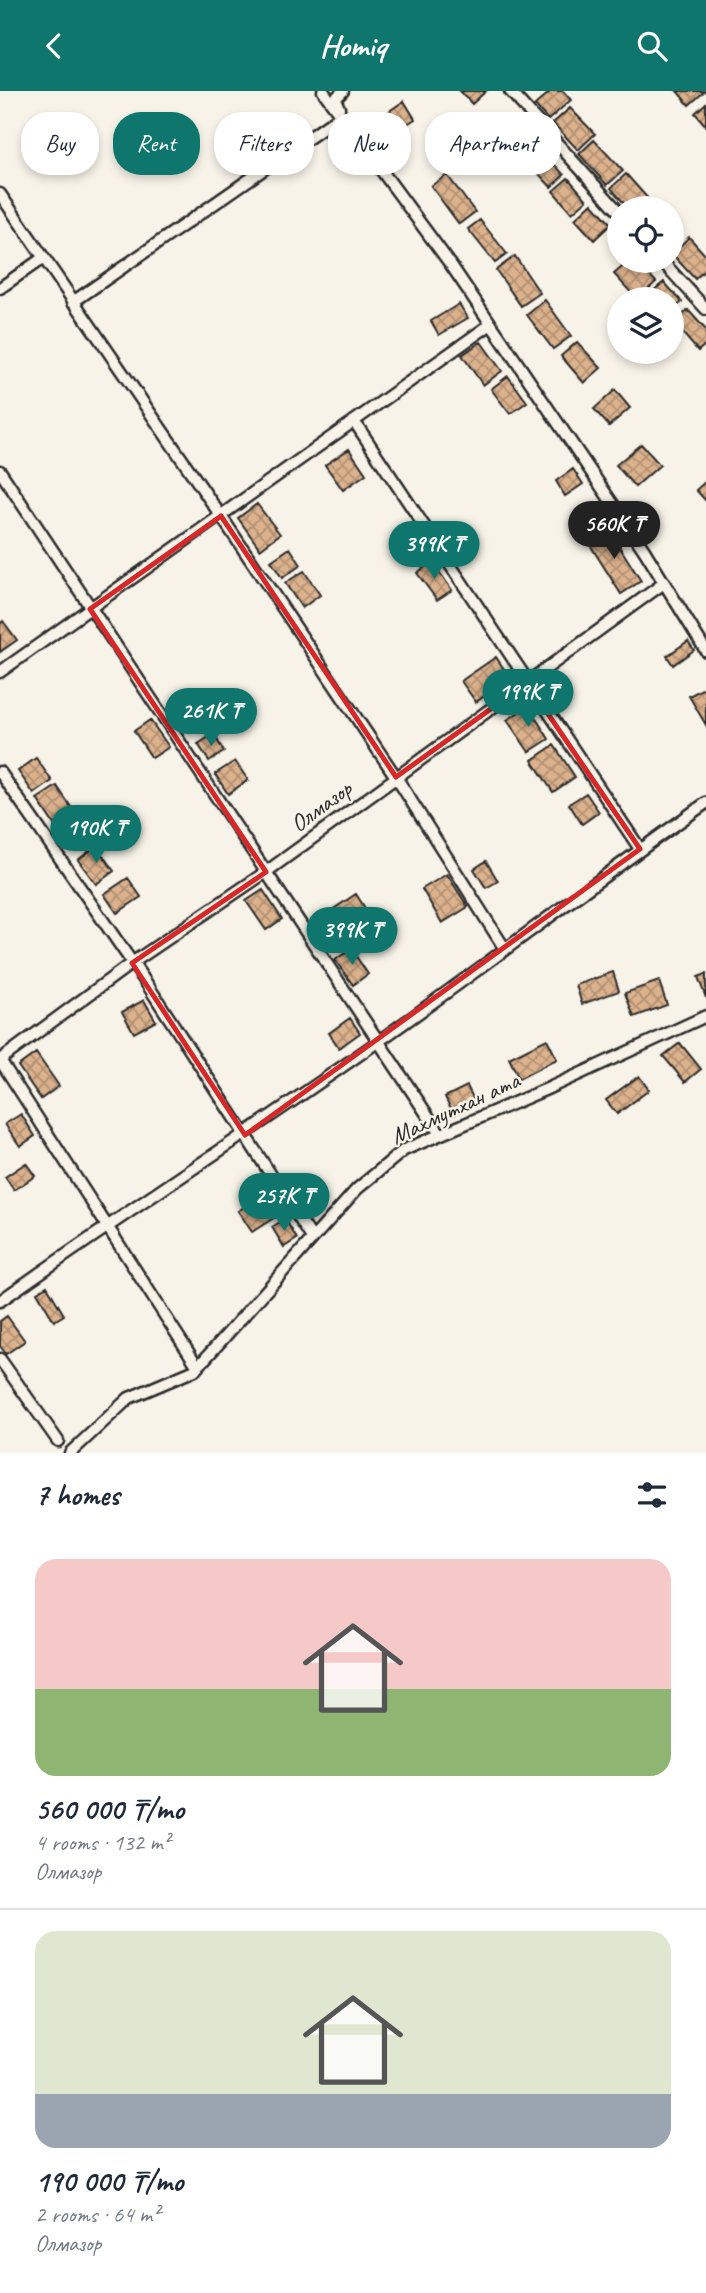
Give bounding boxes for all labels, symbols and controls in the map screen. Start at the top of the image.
text: Homiq [320,25,386,66]
icon: back [35,27,73,65]
icon: search [633,27,671,65]
chip: Buy [21,112,99,175]
chip: Rent [113,112,200,175]
chip: Filters [214,112,314,175]
chip: New [328,112,411,175]
chip: Apartment [425,112,561,175]
map controls [607,196,684,364]
button: locate [607,196,684,273]
button: layers [607,287,684,364]
pin: 560K ₸ [557,501,671,561]
text: 560K ₸ [584,509,644,538]
pin: 399K ₸ [377,521,491,581]
text: 399K ₸ [405,529,463,558]
pin: 199K ₸ [471,669,585,729]
text: 199K ₸ [499,677,557,706]
pin: 261K ₸ [154,689,268,748]
text: 261K ₸ [181,696,241,725]
street label: Олмазор [284,773,359,838]
pin: 190K ₸ [39,805,153,865]
text: 190K ₸ [66,813,126,842]
pin: 399K ₸ [295,907,409,967]
text: 399K ₸ [323,915,381,944]
street label: Махмутхан ата [386,1065,525,1151]
pin: 257K ₸ [227,1173,341,1233]
text: 257K ₸ [254,1181,314,1210]
text: 7 homes [35,1476,120,1514]
icon: filters [633,1476,671,1514]
icon: home [290,1605,416,1731]
text: 560 000 ₸/mo [35,1790,184,1828]
text: 4 rooms · 132 m² [35,1828,170,1857]
text: Олмазор [35,1857,101,1886]
icon: home [290,1977,416,2103]
text: 190 000 ₸/mo [35,2162,183,2200]
text: 2 rooms · 64 m² [35,2200,159,2229]
text: Олмазор [35,2229,101,2258]

